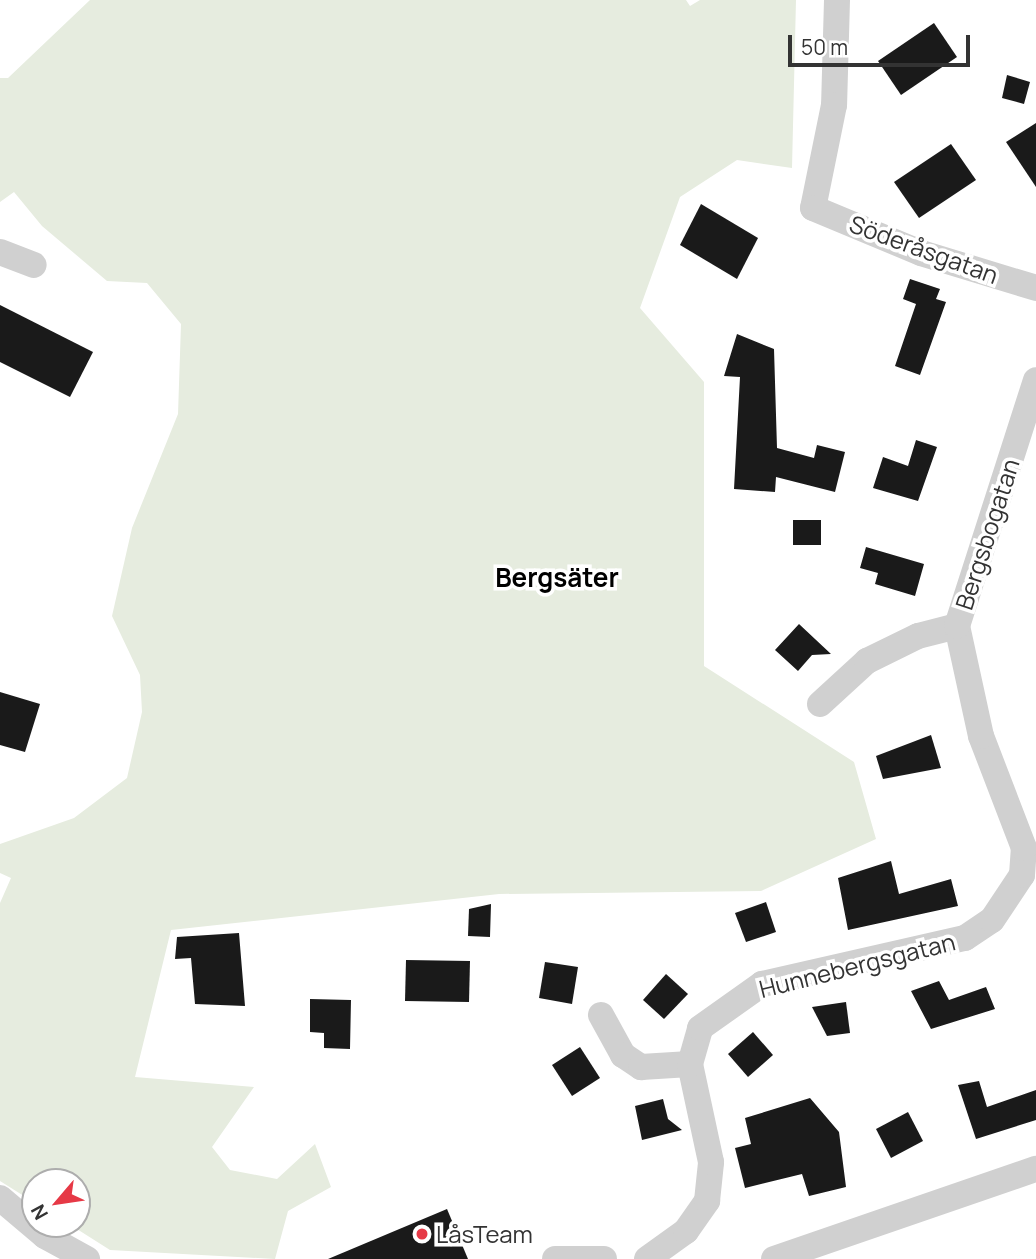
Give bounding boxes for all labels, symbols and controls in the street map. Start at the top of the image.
scale bar [791,21,973,65]
text: 50 m [801,33,848,61]
street label: Söderåsgatan [846,209,1002,289]
street label: Bergsbogatan [949,455,1025,613]
district label: Bergsäter [495,562,619,594]
street label: Hunnebergsgatan [756,927,958,1003]
north arrow [21,1168,91,1238]
text: N [25,1200,54,1224]
place label: LåsTeam [436,1220,533,1248]
marker: LåsTeam [414,1226,430,1242]

